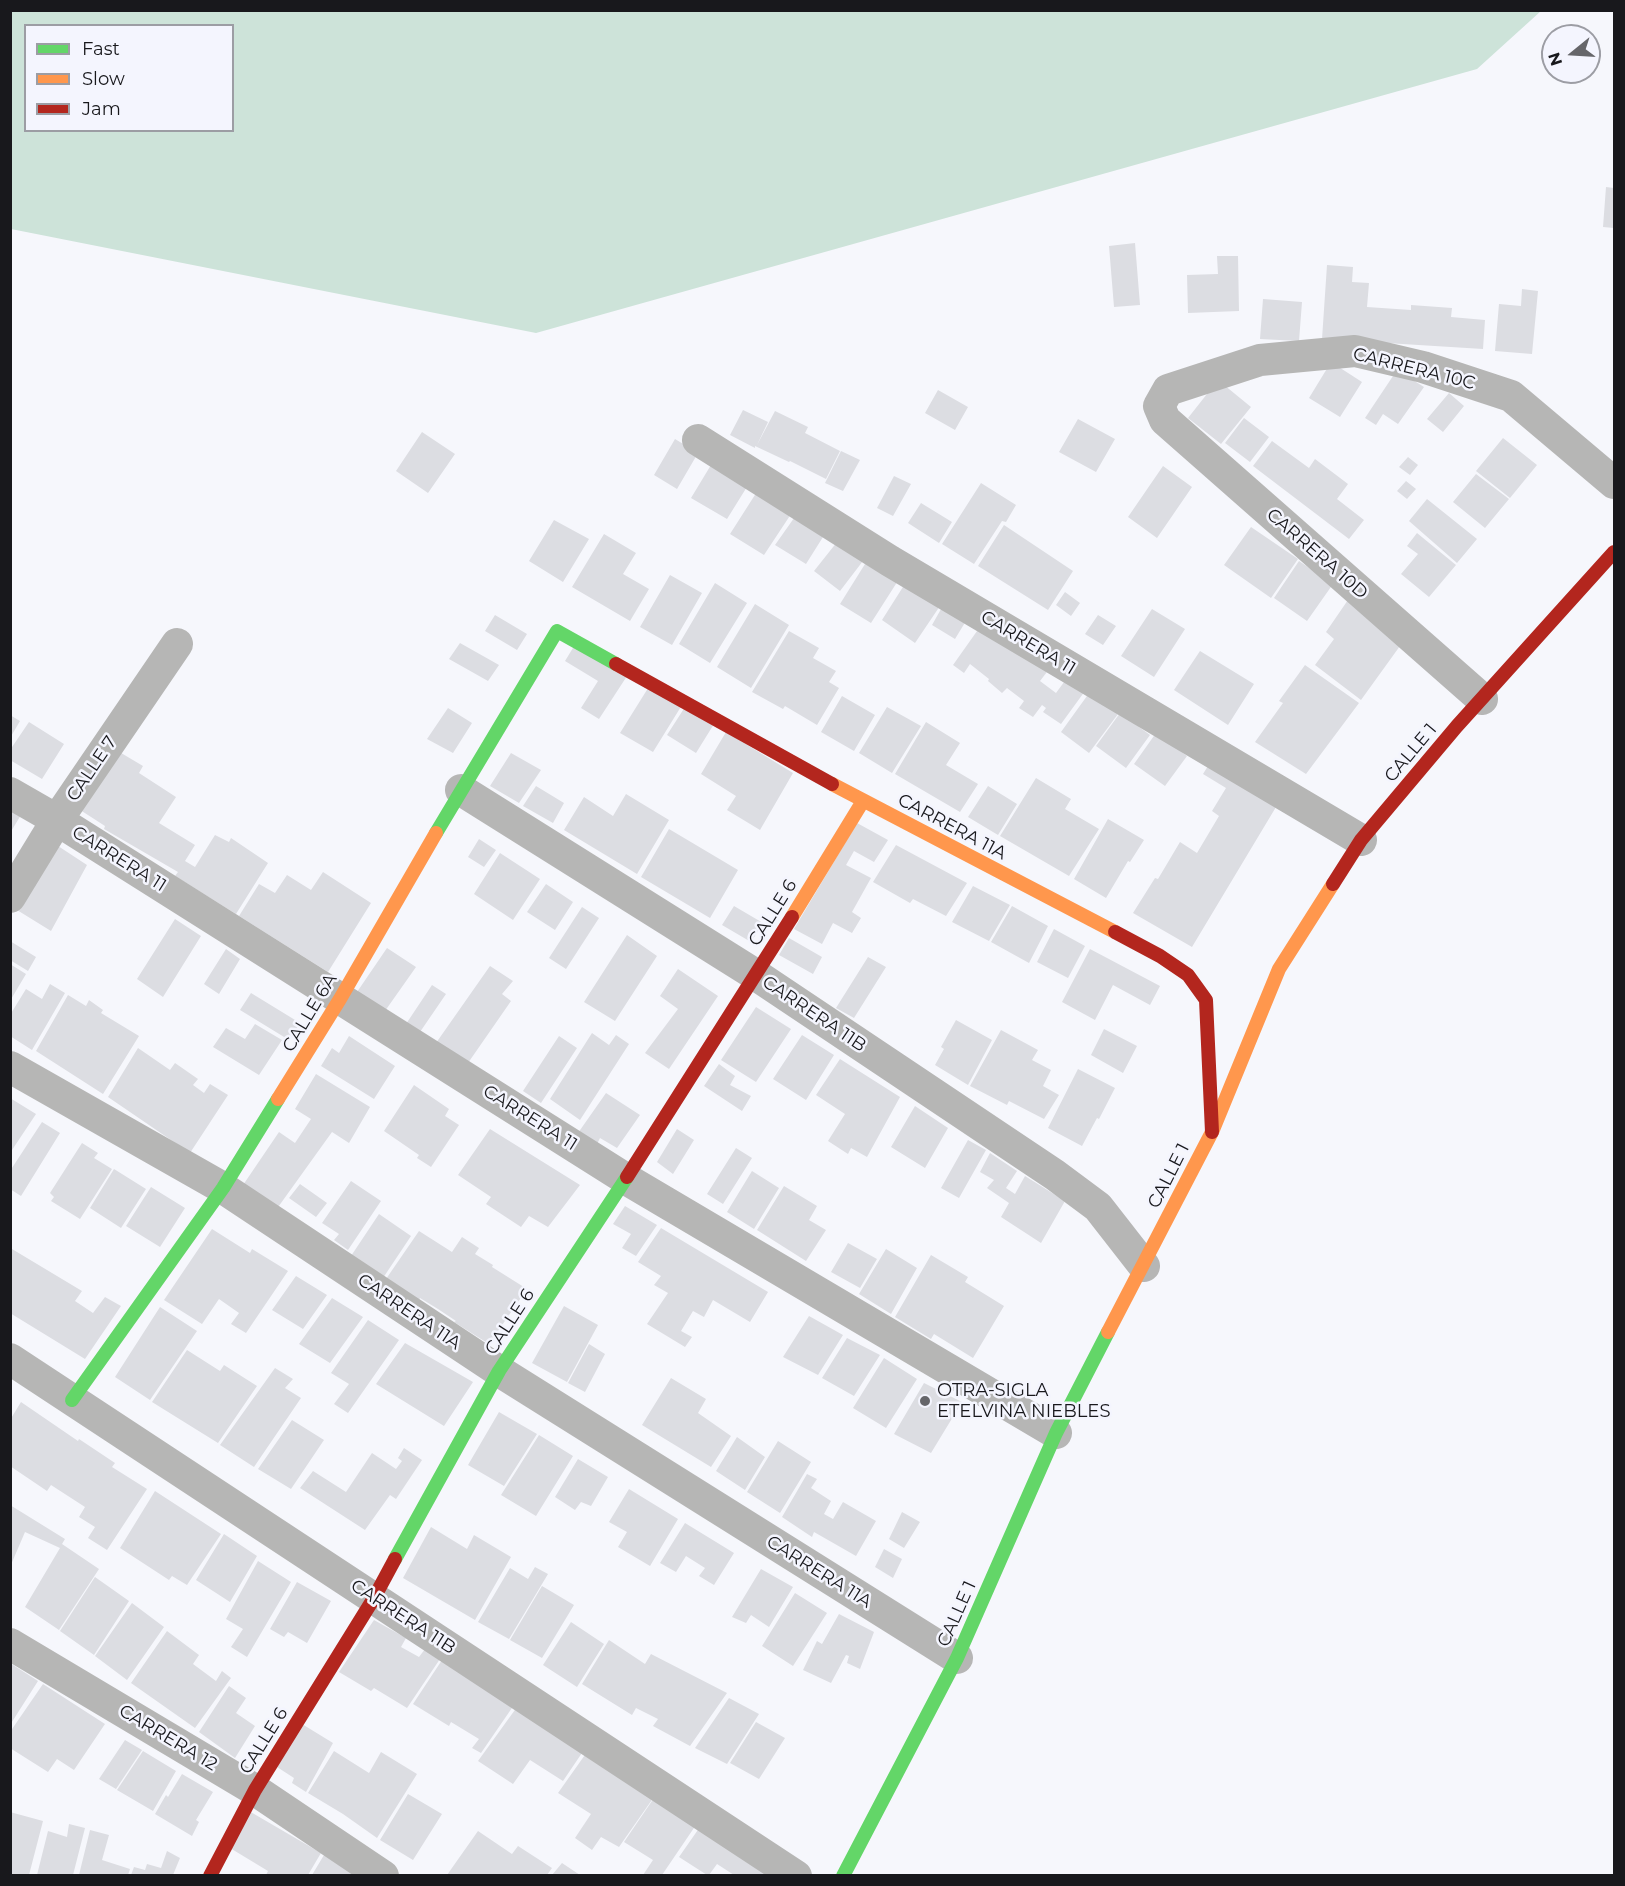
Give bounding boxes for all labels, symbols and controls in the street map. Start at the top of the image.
legend [24,24,234,132]
north arrow [1541,24,1601,84]
text: Fast [82,38,120,60]
text: N [1544,50,1566,68]
text: Slow [82,68,125,90]
text: Jam [82,98,121,120]
street label: CARRERA 10C [1351,343,1477,395]
street label: CARRERA 10D [1262,504,1372,604]
street label: CARRERA 11 [977,606,1079,680]
street label: CALLE 1 [1380,719,1442,787]
street label: CALLE 7 [62,732,122,806]
street label: CARRERA 11A [894,789,1010,865]
street label: CARRERA 11 [68,821,170,897]
street label: CALLE 6 [744,876,802,950]
street label: CALLE 6A [278,970,342,1056]
street label: CARRERA 11B [758,971,870,1057]
street label: CARRERA 11 [479,1080,581,1156]
street label: CALLE 1 [1144,1140,1194,1212]
street label: CARRERA 11A [353,1270,465,1354]
street label: CALLE 6 [481,1285,539,1359]
place label: OTRA-SIGLA ETELVINA NIEBLES [937,1380,1110,1422]
marker: OTRA-SIGLA ETELVINA NIEBLES [918,1394,932,1408]
street label: CARRERA 11A [762,1531,876,1613]
street label: CARRERA 11B [347,1575,459,1659]
street label: CALLE 1 [933,1578,981,1650]
street label: CARRERA 12 [115,1700,221,1776]
street label: CALLE 6 [235,1704,293,1778]

